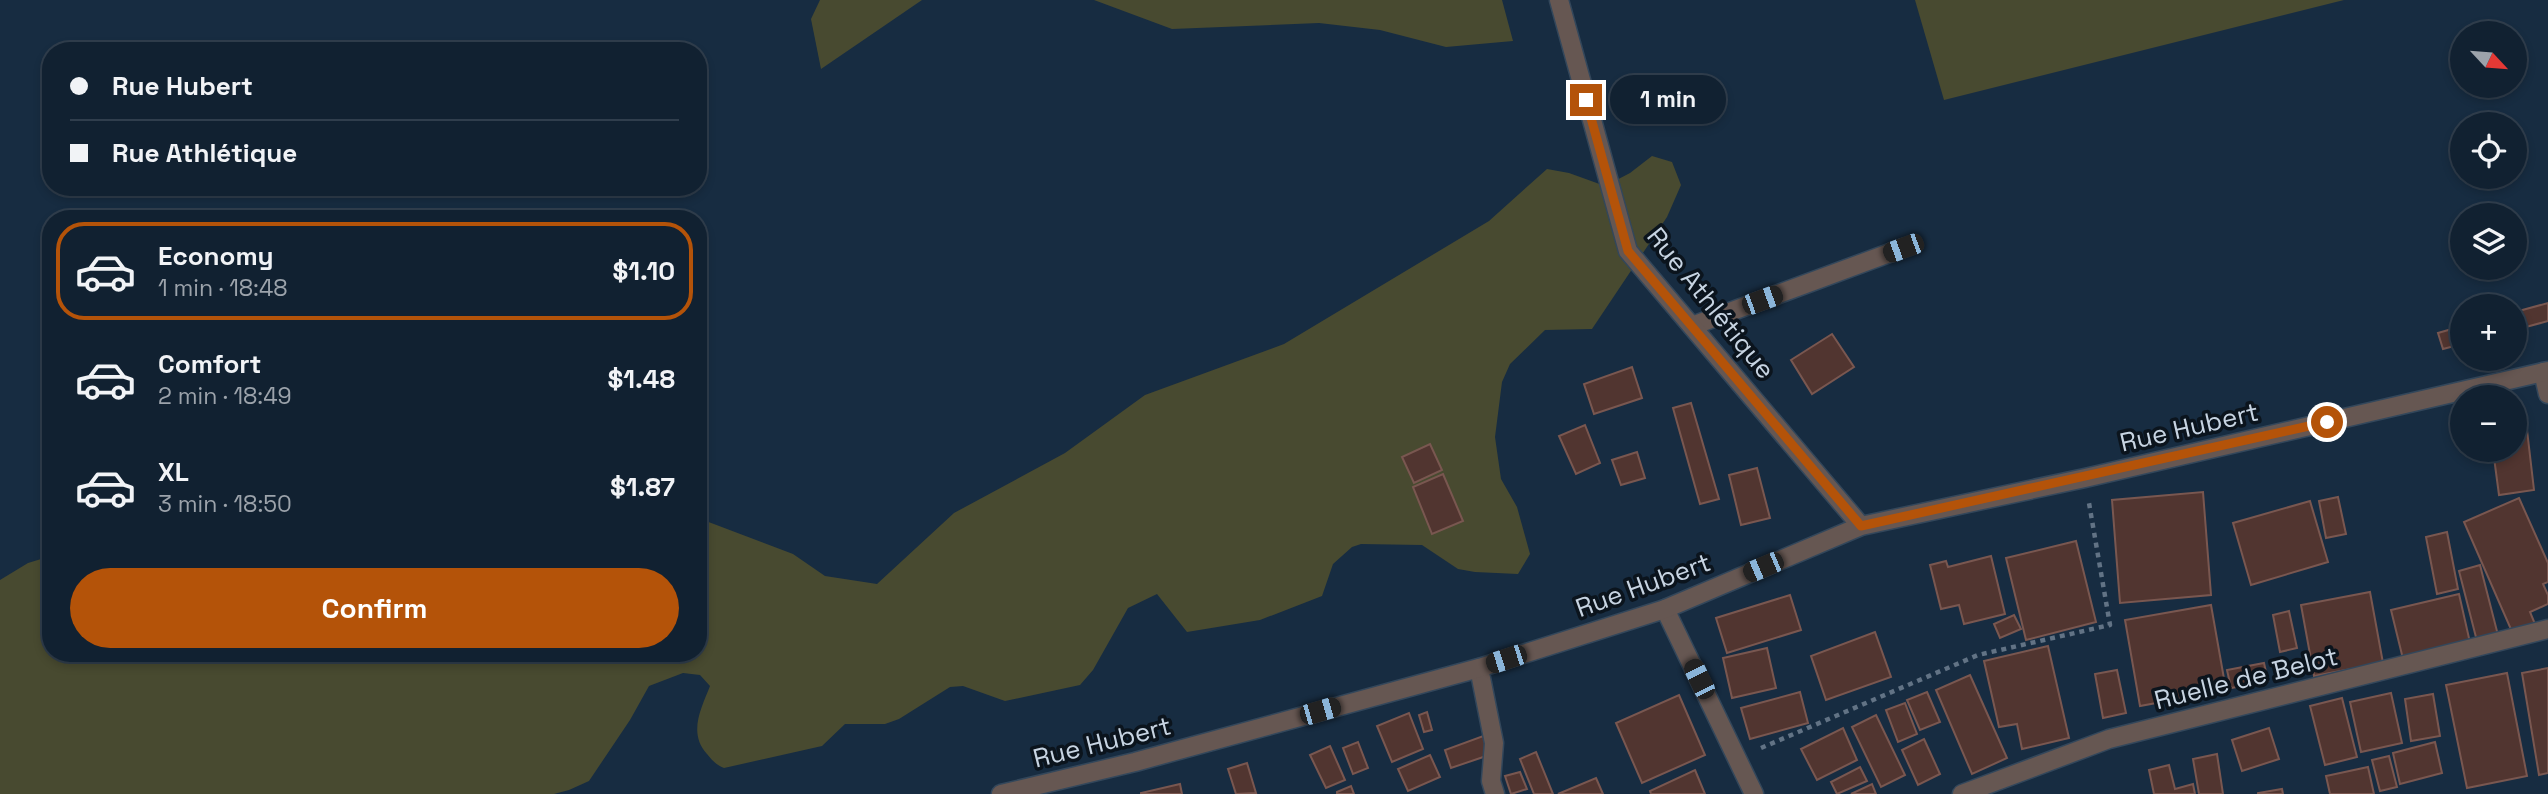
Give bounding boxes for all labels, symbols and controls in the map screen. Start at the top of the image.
north arrow [2450,21,2527,98]
map controls [2450,21,2527,462]
text: Rue Hubert [112,69,253,103]
callout: 1 min [1610,76,1726,124]
route end [1570,84,1602,116]
text: 1 min [1640,84,1696,114]
button: locate [2450,112,2527,189]
text: Rue Athlétique [112,136,297,170]
button: layers [2450,203,2527,280]
street label: Rue Athlétique [1639,220,1783,386]
car [1880,231,1927,265]
text: Economy [158,239,274,273]
icon: car [74,240,137,303]
text: $1.10 [612,254,675,288]
text: 1 min · 18:48 [158,273,288,303]
car [1739,283,1786,317]
button: + [2450,294,2527,371]
text: Comfort [158,347,261,381]
icon: car [74,348,137,411]
text: $1.48 [608,362,675,396]
text: 2 min · 18:49 [158,381,292,411]
button: − [2450,385,2527,462]
street label: Rue Hubert [2116,395,2262,459]
route start [2311,406,2343,438]
text: XL [158,455,189,489]
icon: car [74,456,137,519]
text: $1.87 [610,470,675,504]
text: 3 min · 18:50 [158,489,292,519]
street label: Rue Hubert [1571,545,1715,625]
car [1740,549,1787,585]
button: Confirm [70,568,679,648]
street label: Ruelle de Belot [2151,639,2341,717]
car [1483,643,1530,675]
car [1681,656,1718,702]
car [1297,695,1344,727]
street label: Rue Hubert [1029,708,1175,776]

